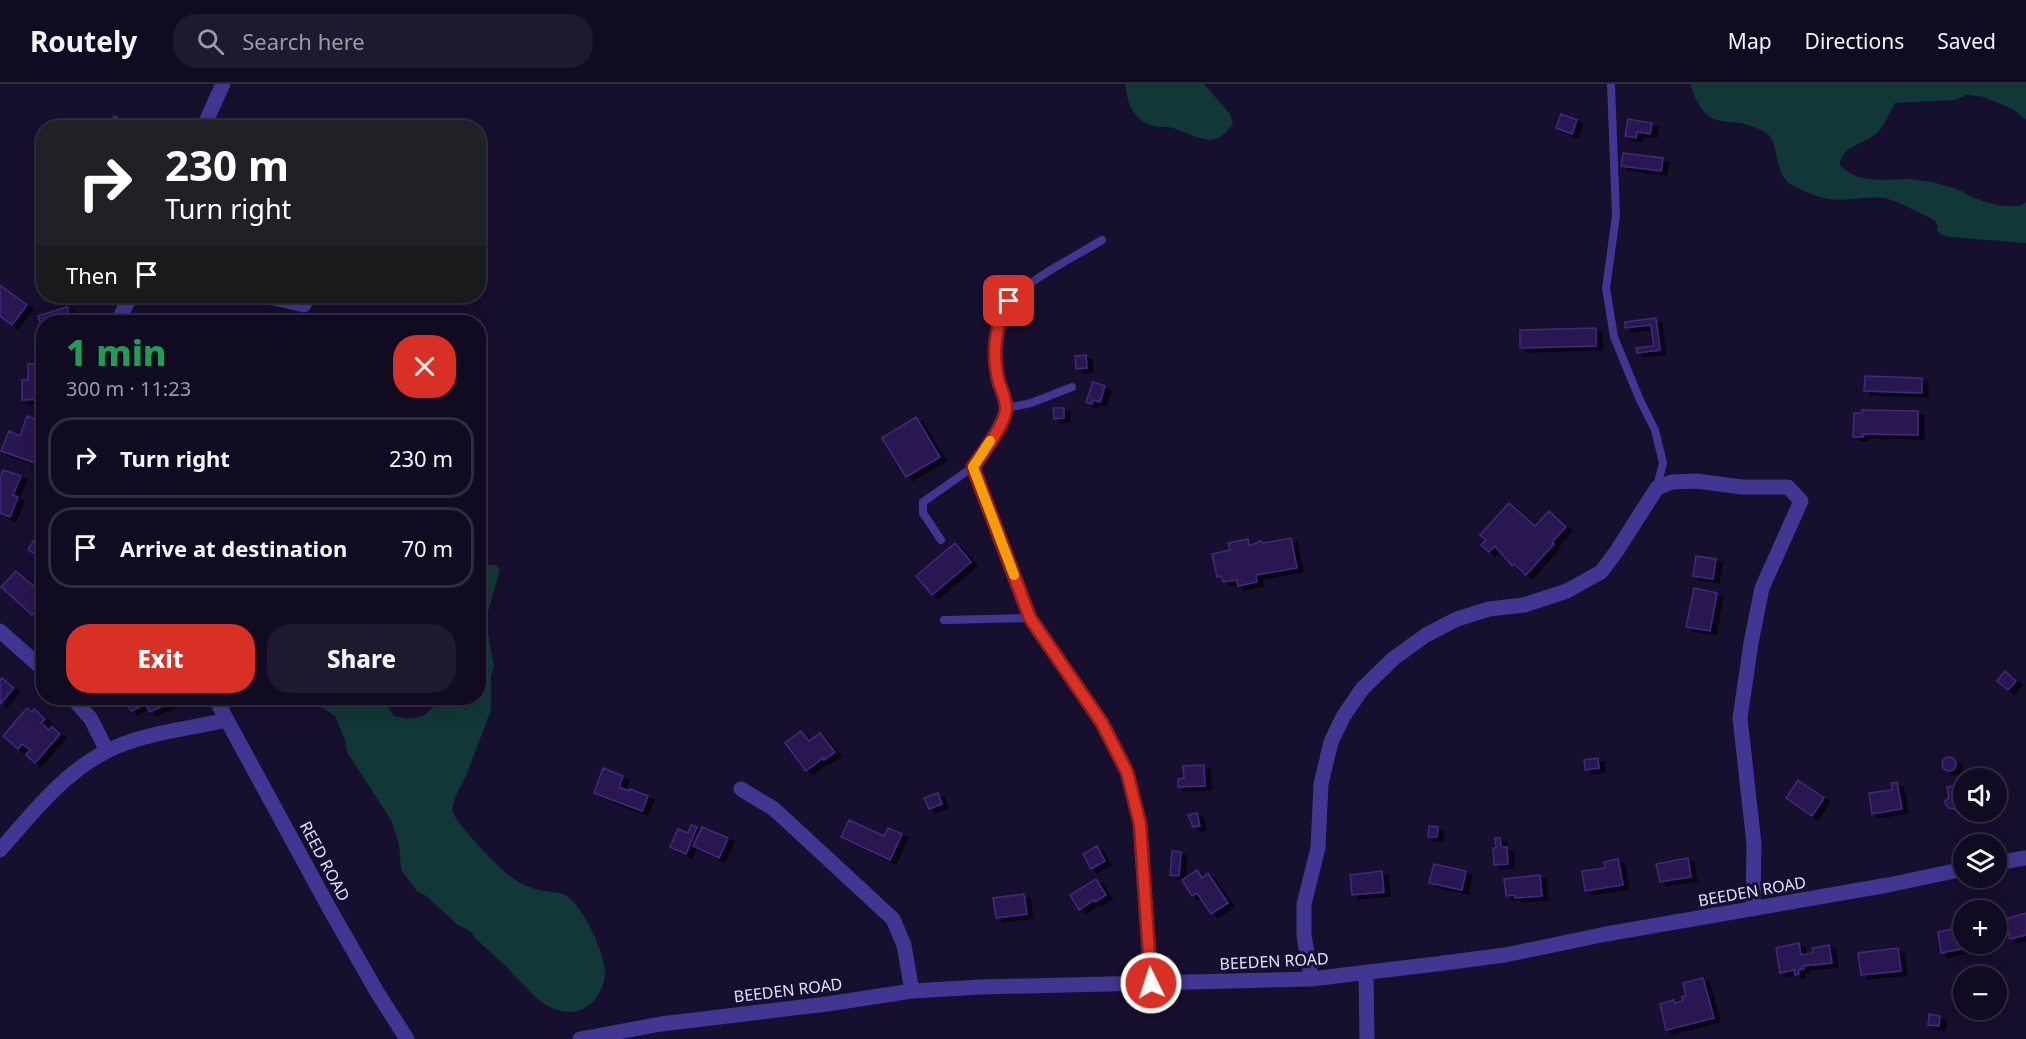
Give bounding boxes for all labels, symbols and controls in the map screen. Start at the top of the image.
search box [173,14,593,68]
text: Routely [30,22,137,60]
icon: search [194,25,227,58]
text: Search here [242,26,365,56]
text: Map [1728,27,1772,55]
text: Directions [1805,27,1904,55]
text: Saved [1937,27,1996,55]
text: 230 m [165,136,289,193]
icon: right [66,144,144,222]
text: Turn right [165,190,291,227]
icon: arrive [130,258,163,291]
text: Then [66,260,118,290]
pin [983,275,1034,326]
icon: arrive [992,284,1025,317]
text: 1 min [66,328,167,377]
button: close [393,335,456,398]
text: 300 m · 11:23 [66,375,191,402]
icon: right [69,441,102,474]
text: Turn right [120,443,230,473]
text: 230 m [389,443,453,473]
icon: arrive [69,531,102,564]
text: Arrive at destination [120,533,347,563]
text: 70 m [402,533,453,563]
button: Exit [66,624,255,693]
button: Share [267,624,456,693]
map controls [1953,768,2007,1020]
button: sound [1953,768,2007,822]
street label: REED ROAD [295,817,355,905]
button: layers [1953,834,2007,888]
street label: BEEDEN ROAD [1696,871,1808,911]
button: + [1953,900,2007,954]
street label: BEEDEN ROAD [1219,947,1329,975]
position arrow [1119,951,1183,1015]
button: − [1953,966,2007,1020]
street label: BEEDEN ROAD [733,972,843,1008]

